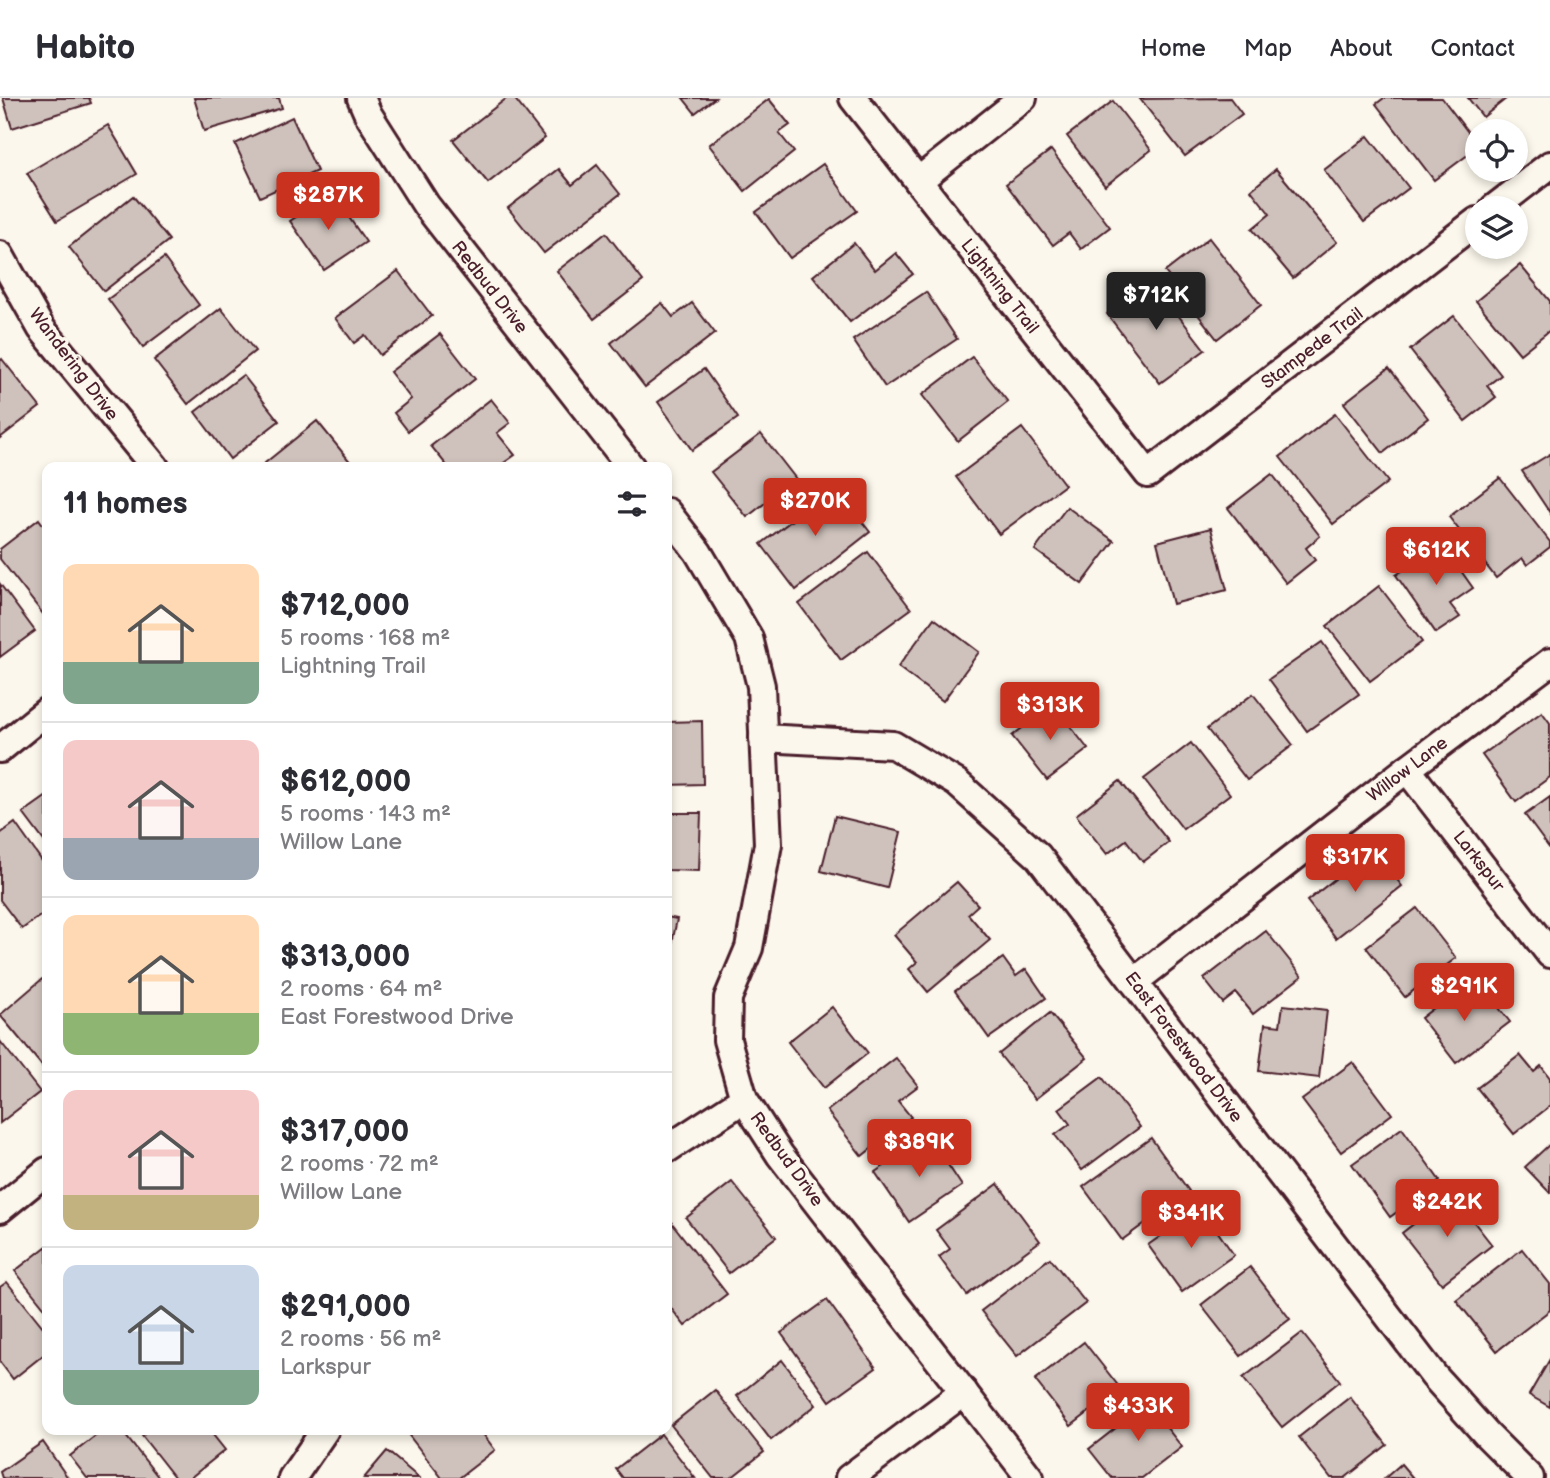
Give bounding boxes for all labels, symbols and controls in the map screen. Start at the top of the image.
text: Habito [35,28,135,68]
text: Home [1141,34,1206,63]
text: Map [1244,34,1292,63]
text: About [1330,34,1392,63]
text: Contact [1430,34,1515,63]
map controls [1465,119,1528,259]
button: locate [1465,119,1528,182]
pin: $287K [279,172,377,232]
text: $287K [292,181,364,209]
button: layers [1465,196,1528,259]
street label: Lightning Trail [956,235,1043,338]
street label: Redbud Drive [447,237,532,338]
pin: $712K [1107,272,1205,332]
text: $712K [1123,281,1189,309]
street label: Stampede Trail [1257,303,1367,393]
street label: Wandering Drive [25,304,123,425]
pin: $270K [766,478,864,538]
icon: filters [613,485,651,523]
text: 11 homes [63,486,187,522]
text: $270K [779,487,851,515]
pin: $612K [1387,528,1485,587]
text: $612K [1402,536,1470,564]
text: $712,000 [280,588,410,624]
icon: home [119,592,203,676]
text: 5 rooms · 168 m² [280,624,450,652]
text: Lightning Trail [280,652,426,680]
pin: $313K [1001,682,1099,742]
text: $313K [1016,691,1084,719]
street label: Willow Lane [1363,732,1452,807]
text: $612,000 [280,764,411,800]
icon: home [119,768,203,852]
text: 5 rooms · 143 m² [280,800,451,828]
street label: Larkspur [1448,827,1509,896]
text: Willow Lane [280,828,402,856]
pin: $317K [1306,834,1404,894]
text: $317K [1322,843,1388,871]
text: $313,000 [280,939,410,975]
icon: home [119,943,203,1027]
pin: $291K [1415,964,1513,1023]
street label: East Forestwood Drive [1120,968,1247,1127]
text: $291K [1430,972,1498,1000]
text: 2 rooms · 64 m² [280,975,442,1003]
text: East Forestwood Drive [280,1003,514,1031]
street label: Redbud Drive [745,1108,828,1211]
text: $317,000 [280,1114,409,1150]
icon: home [119,1118,203,1202]
pin: $389K [870,1119,968,1179]
text: $389K [883,1128,955,1156]
text: 2 rooms · 72 m² [280,1150,439,1178]
text: Willow Lane [280,1178,402,1206]
pin: $242K [1398,1180,1496,1239]
text: $242K [1411,1188,1483,1216]
pin: $341K [1142,1190,1240,1250]
text: $341K [1158,1199,1225,1227]
text: $291,000 [280,1289,411,1325]
icon: home [119,1293,203,1377]
text: 2 rooms · 56 m² [280,1325,442,1353]
text: Larkspur [280,1353,371,1381]
pin: $433K [1089,1384,1187,1443]
text: $433K [1102,1392,1174,1420]

